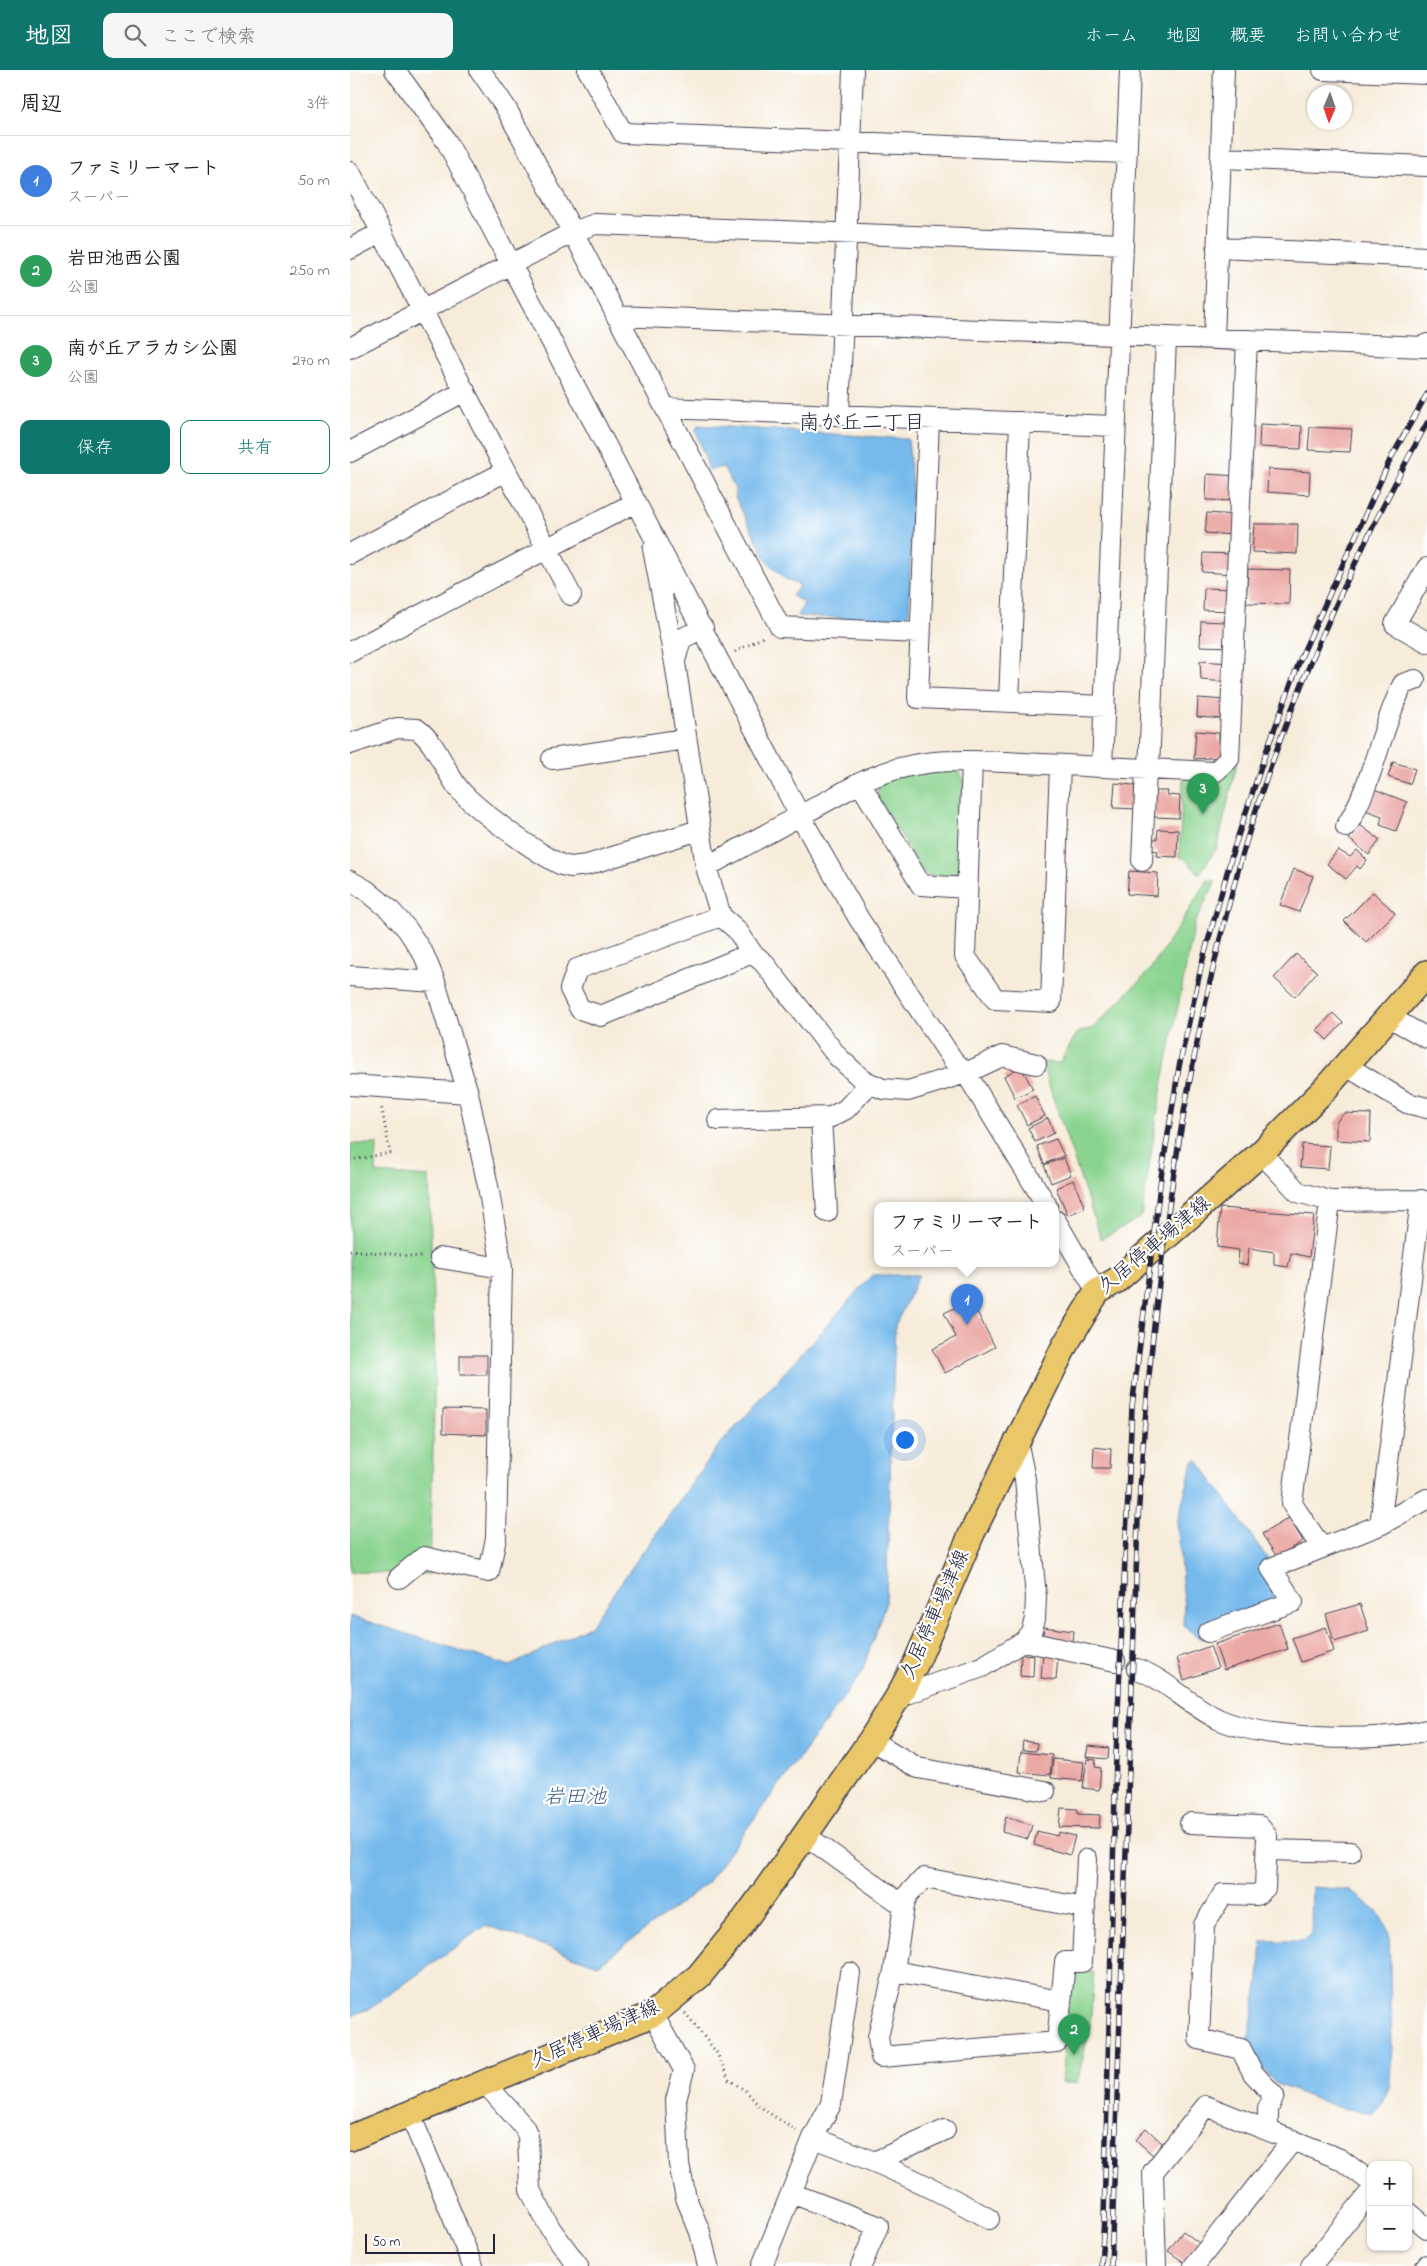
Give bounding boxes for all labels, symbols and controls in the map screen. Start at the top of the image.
search box [103,13,453,58]
text: 地図 [25,20,73,55]
icon: search [121,21,149,49]
text: ここで検索 [161,24,256,51]
text: ホーム [1085,24,1138,50]
text: 地図 [1166,24,1202,50]
text: 概要 [1230,24,1266,50]
text: お問い合わせ [1294,24,1402,50]
north arrow [1307,85,1352,130]
text: 周辺 [20,90,62,120]
text: 3件 [307,92,330,116]
text: ファミリーマート [67,156,220,183]
text: 1 [33,169,39,193]
text: 50 m [298,169,330,193]
text: スーパー [67,186,130,210]
text: 岩田池西公園 [67,246,181,273]
text: 2 [32,259,40,283]
text: 250 m [290,259,330,283]
text: 公園 [67,276,99,300]
text: 南が丘アラカシ公園 [67,336,238,363]
text: 3 [33,349,39,373]
text: 270 m [292,349,330,373]
text: 公園 [67,366,99,390]
district label: 南が丘二丁目 [799,409,925,439]
button: 保存 [20,420,170,474]
button: 共有 [180,420,330,474]
pin: 3 [1187,773,1219,814]
street label: 久居停車場津線 [1092,1190,1218,1302]
popup [874,1202,1059,1267]
text: ファミリーマート [890,1210,1043,1237]
text: スーパー [890,1240,953,1264]
pin: 1 [951,1284,983,1325]
your location [892,1427,918,1453]
street label: 久居停車場津線 [894,1545,978,1685]
water label: 岩田池 [544,1783,607,1813]
street label: 久居停車場津線 [525,1993,665,2077]
pin: 2 [1058,2014,1090,2055]
map controls [1367,2161,1412,2251]
button: + [1367,2161,1412,2206]
button: − [1367,2206,1412,2251]
scale bar [365,2231,495,2254]
text: 50 m [372,2232,400,2253]

